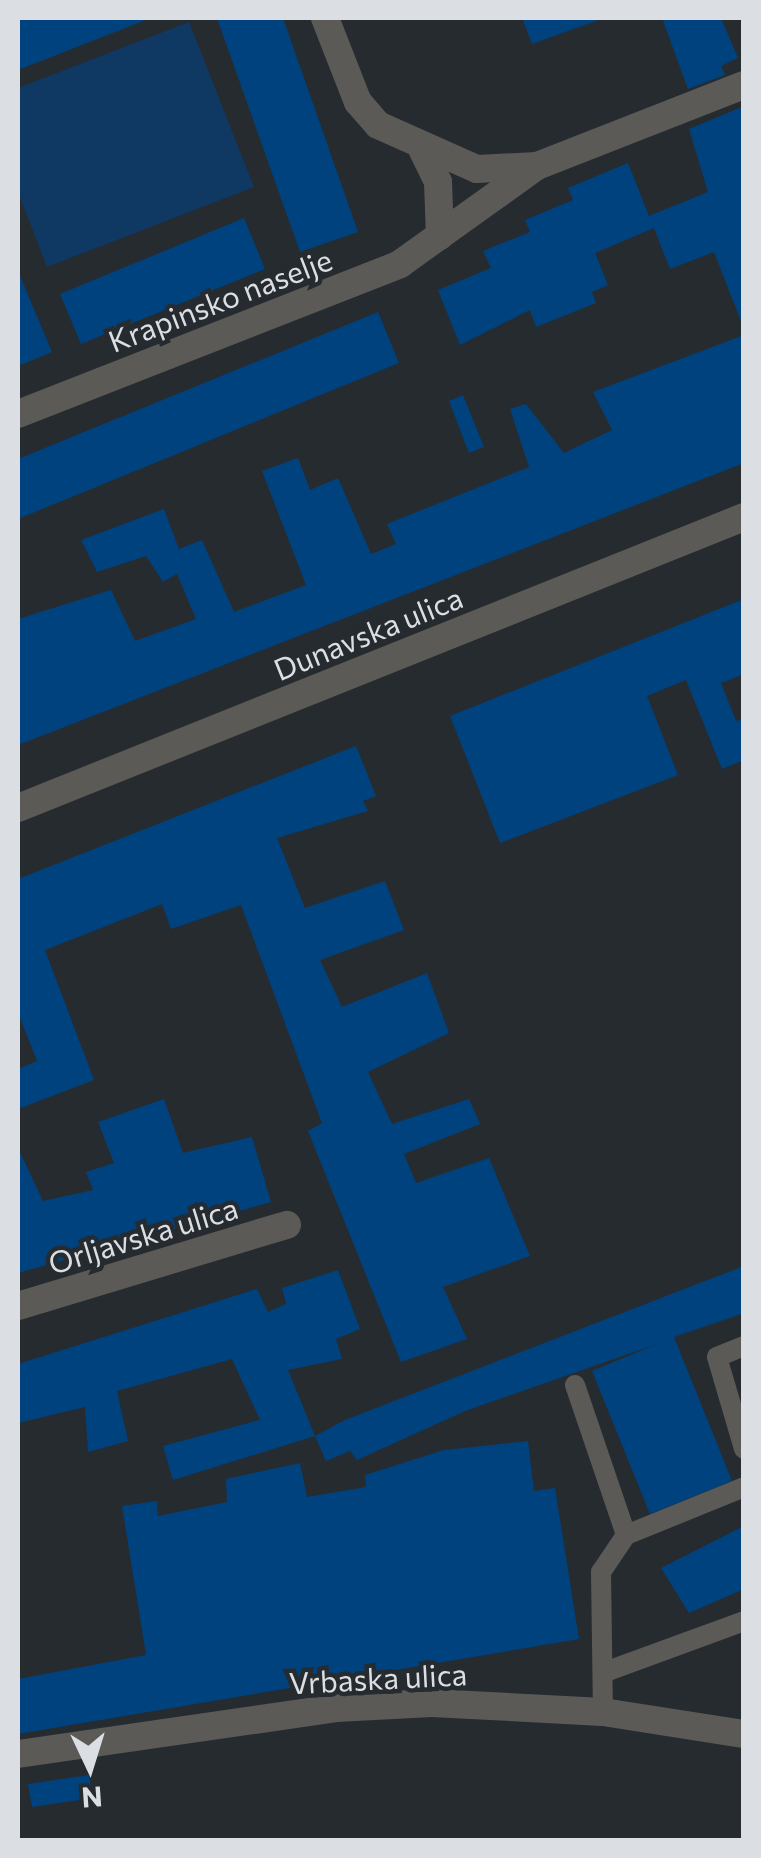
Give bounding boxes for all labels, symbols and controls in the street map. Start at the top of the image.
street label: Krapinsko naselje [103,241,337,359]
street label: Dunavska ulica [268,579,468,687]
street label: Orljavska ulica [44,1189,242,1281]
street label: Vrbaska ulica [288,1655,468,1701]
north arrow [40,1718,140,1818]
text: N [80,1780,104,1816]

